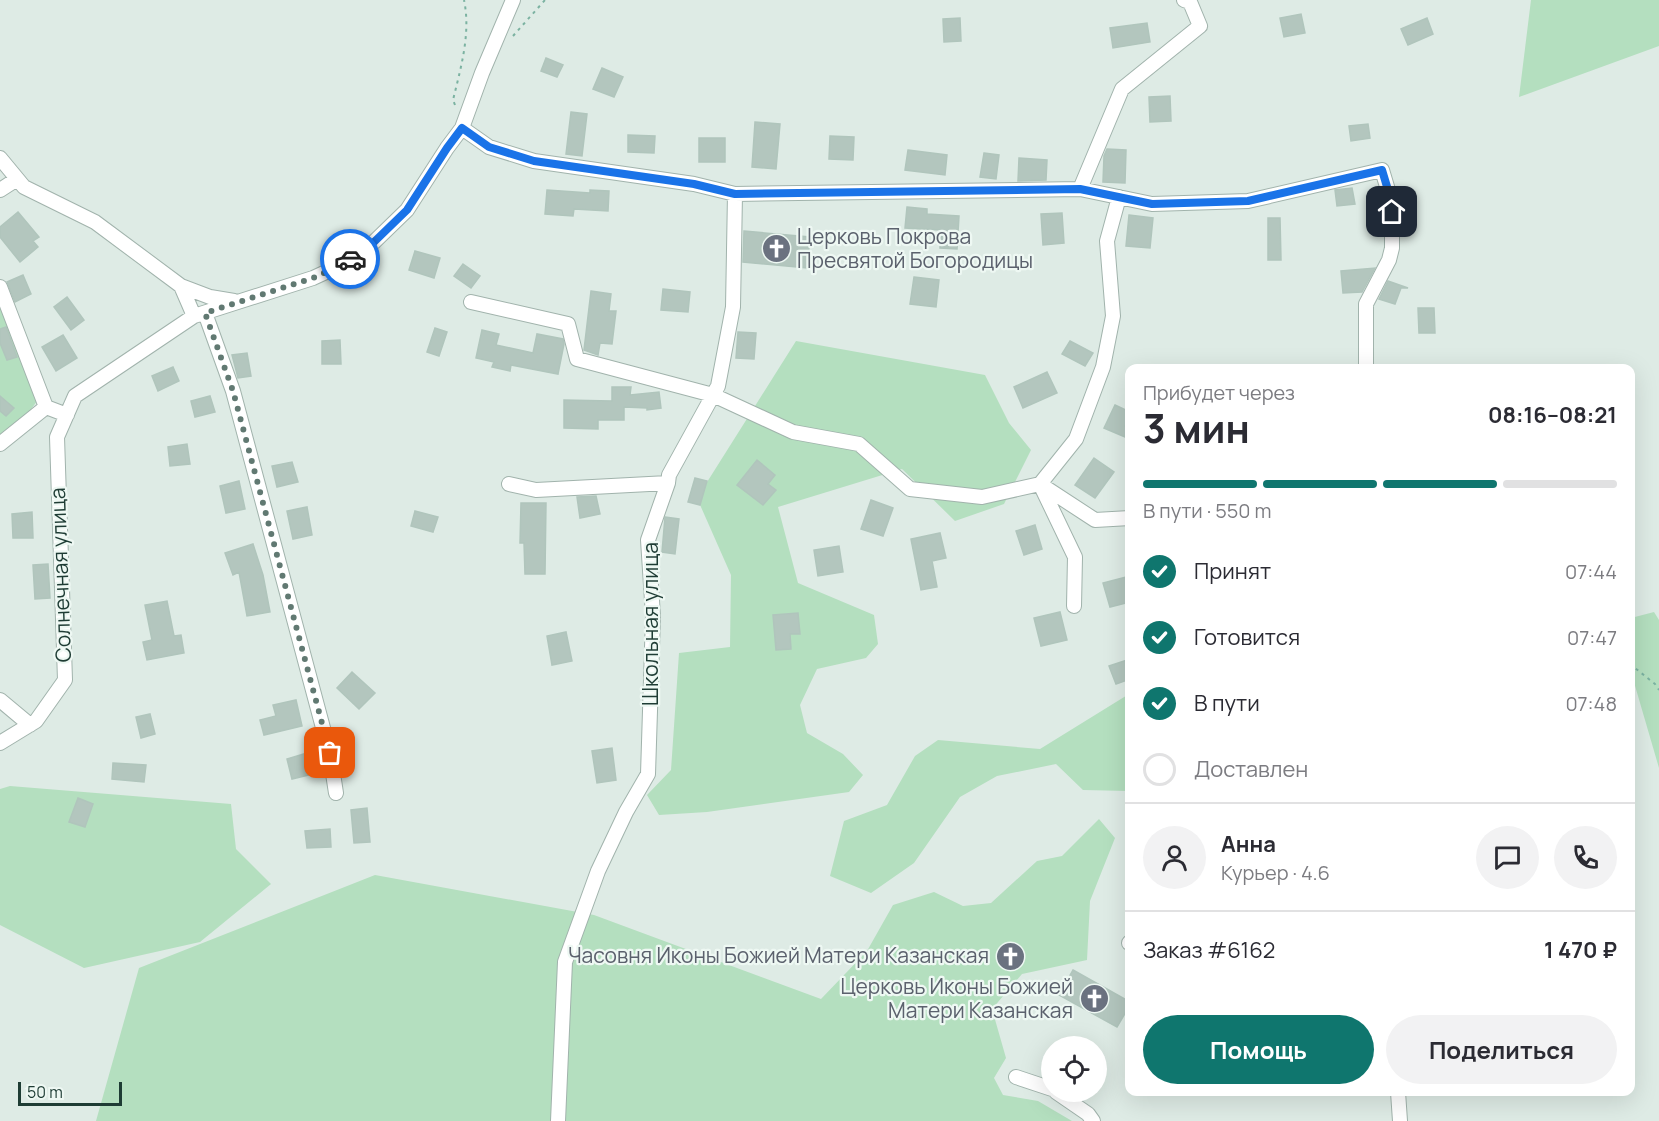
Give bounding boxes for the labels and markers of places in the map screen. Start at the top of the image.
pin [1366,186,1417,237]
place label: Церковь Покрова Пресвятой Богородицы [797,222,1033,274]
church icon: Церковь Покрова Пресвятой Богородицы [760,233,792,265]
pin [304,727,355,778]
church icon: Часовня Иконы Божией Матери Казанская [994,940,1026,972]
place label: Часовня Иконы Божией Матери Казанская [568,941,989,969]
place label: Церковь Иконы Божией Матери Казанская [841,972,1073,1024]
church icon: Церковь Иконы Божией Матери Казанская [1078,983,1110,1015]

